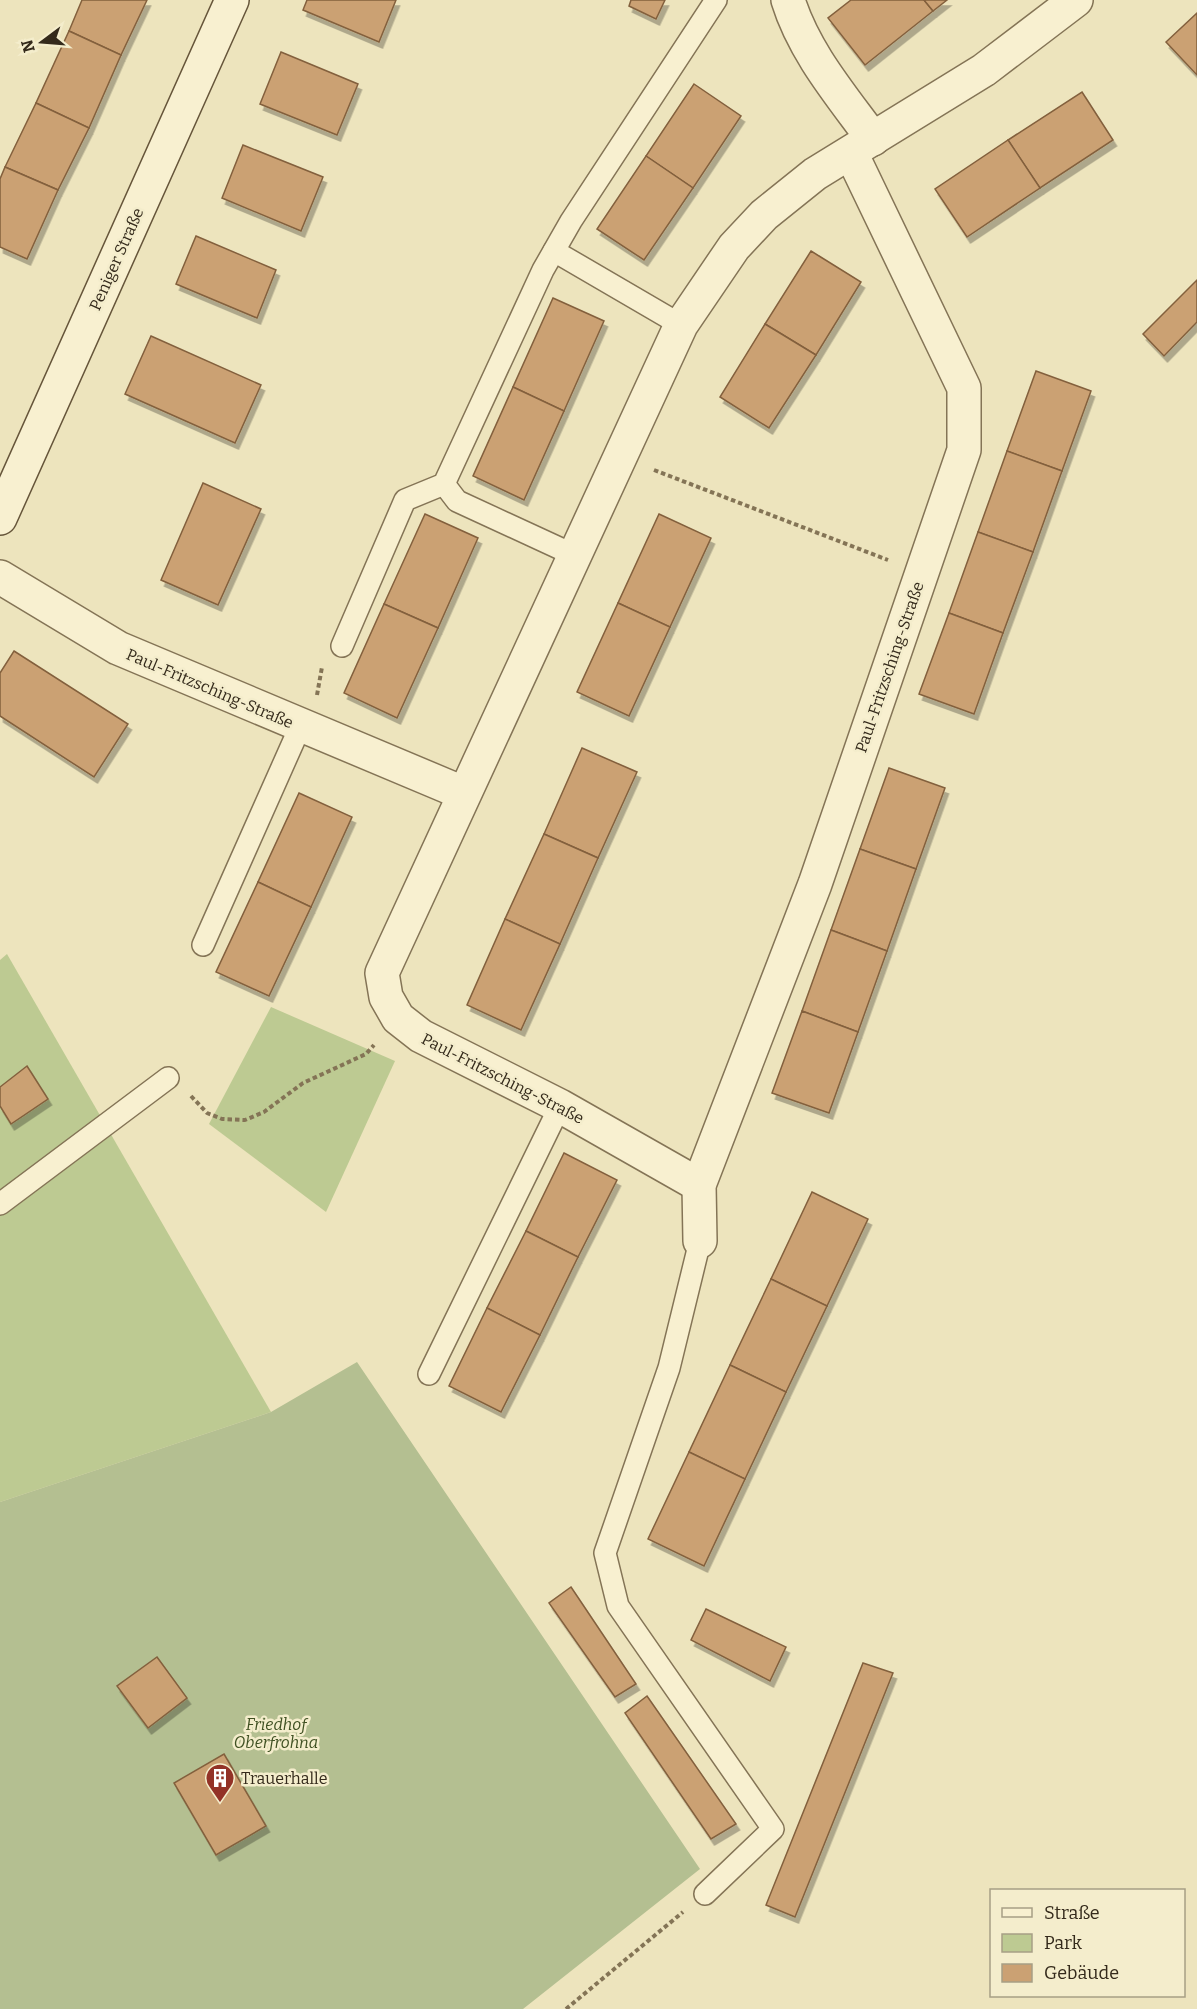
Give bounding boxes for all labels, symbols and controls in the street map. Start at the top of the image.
north arrow [12,12,72,72]
text: N [17,37,39,55]
street label: Peniger Straße [85,205,148,313]
street label: Paul-Fritzsching-Straße [851,579,928,755]
street label: Paul-Fritzsching-Straße [123,645,296,732]
street label: Paul-Fritzsching-Straße [418,1029,587,1128]
park label: Friedhof Oberfrohna [234,1715,318,1752]
building icon: Trauerhalle [204,1762,236,1804]
place label: Trauerhalle [241,1769,327,1788]
legend [990,1889,1185,1997]
text: Straße [1044,1902,1100,1924]
text: Park [1044,1932,1083,1954]
text: Gebäude [1044,1962,1119,1984]

